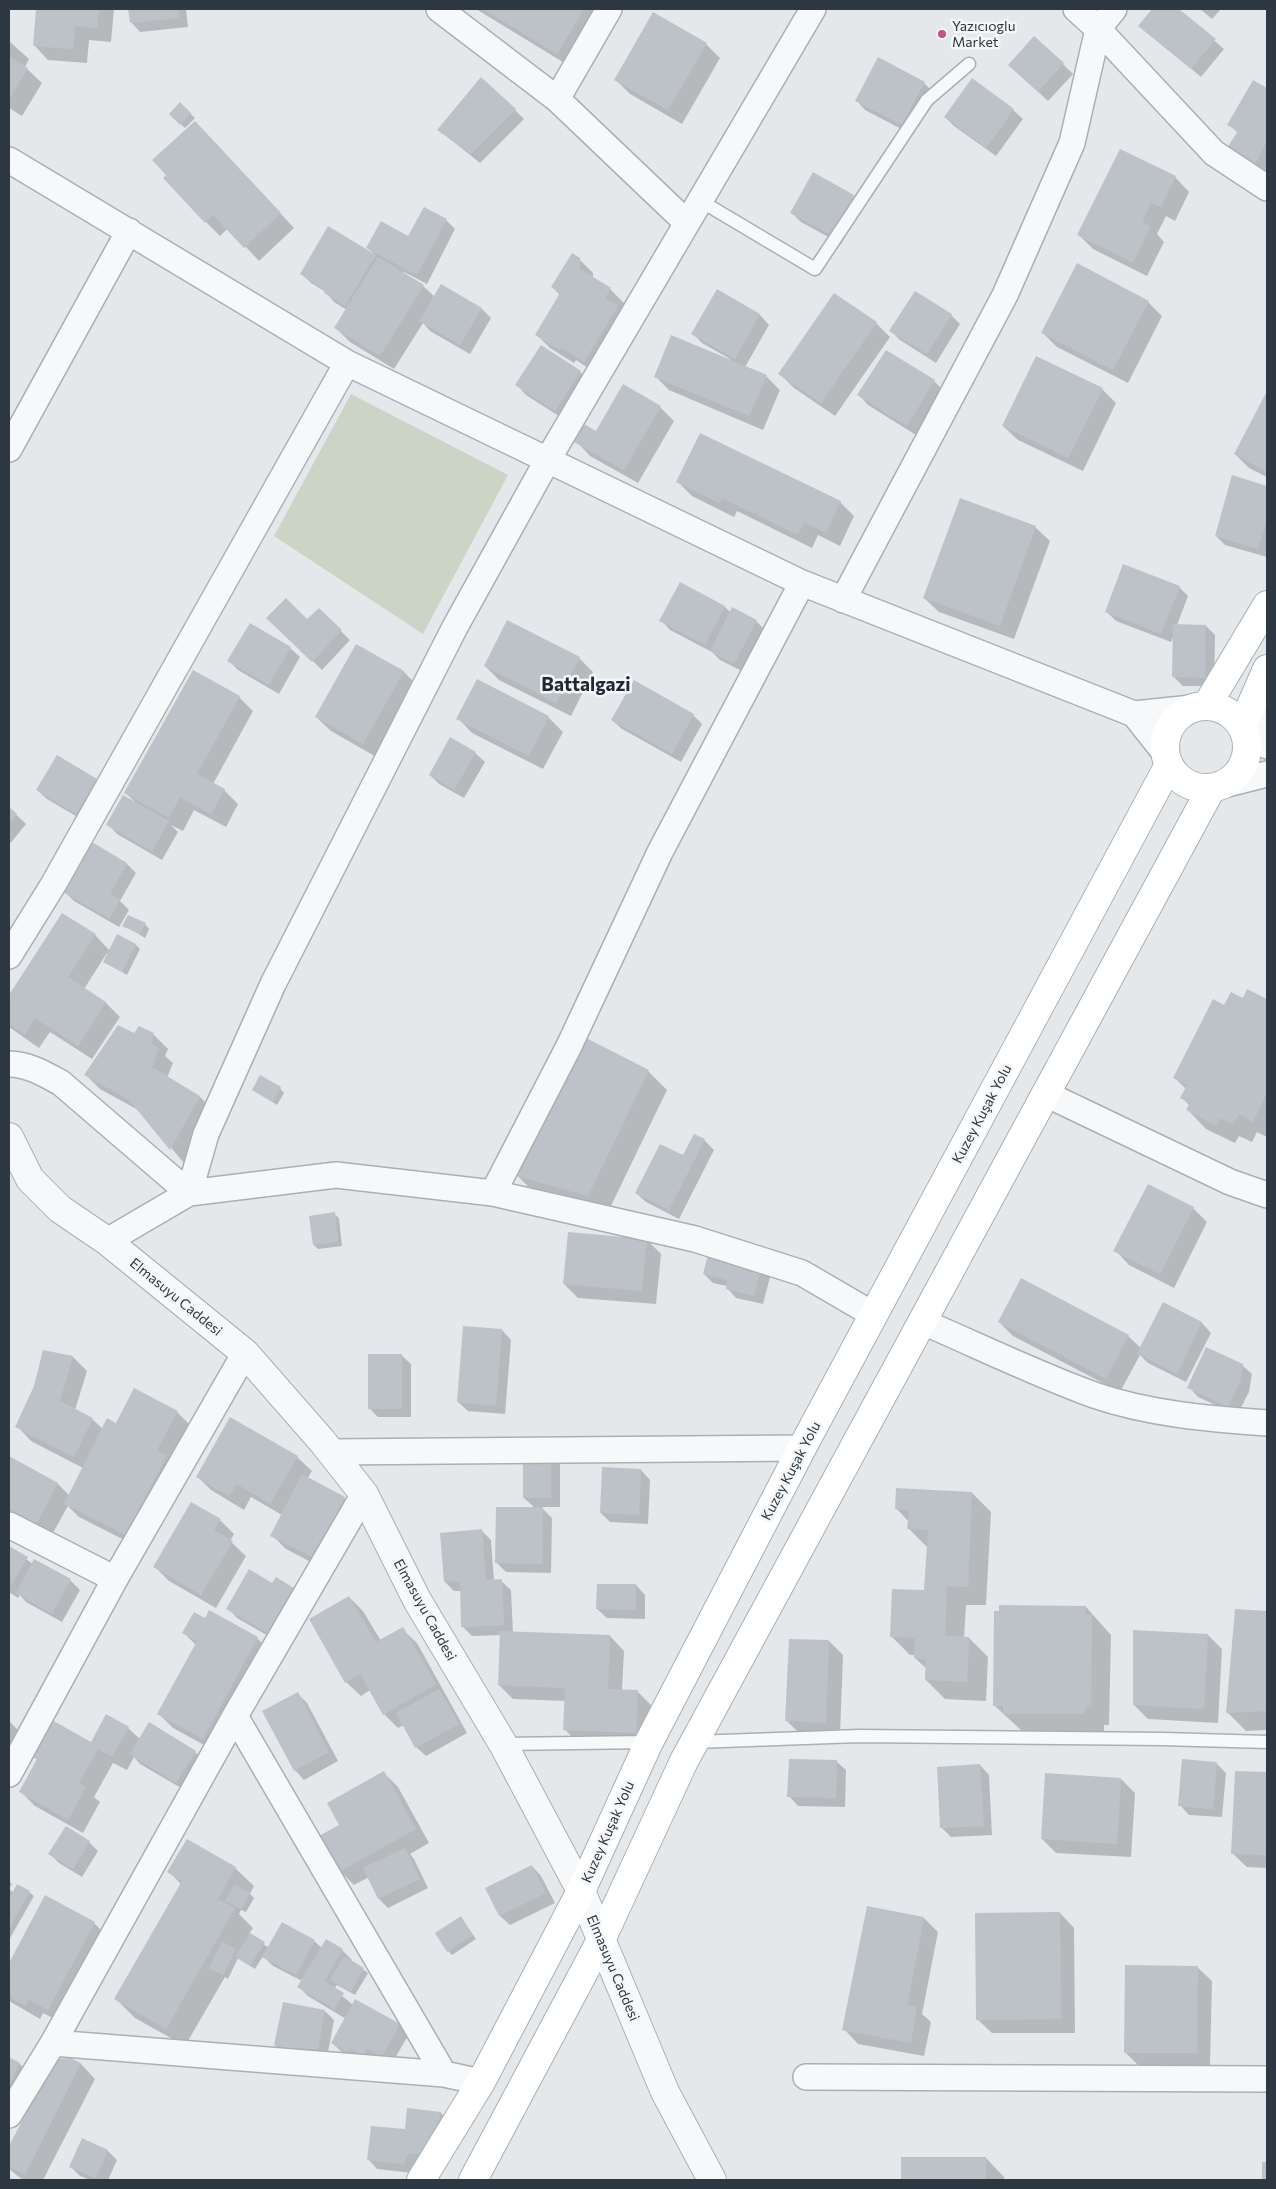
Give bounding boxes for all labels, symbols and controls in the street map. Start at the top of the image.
place label: Yazıcıoglu Market [952,18,1015,50]
marker: Yazıcıoglu Market [936,28,948,40]
district label: Battalgazi [541,674,631,696]
street label: Kuzey Kuşak Yolu [949,1062,1015,1166]
street label: Elmasuyu Caddesi [127,1255,225,1339]
street label: Kuzey Kuşak Yolu [758,1419,824,1523]
street label: Elmasuyu Caddesi [390,1556,460,1664]
street label: Kuzey Kuşak Yolu [578,1778,638,1886]
street label: Elmasuyu Caddesi [583,1912,643,2024]

